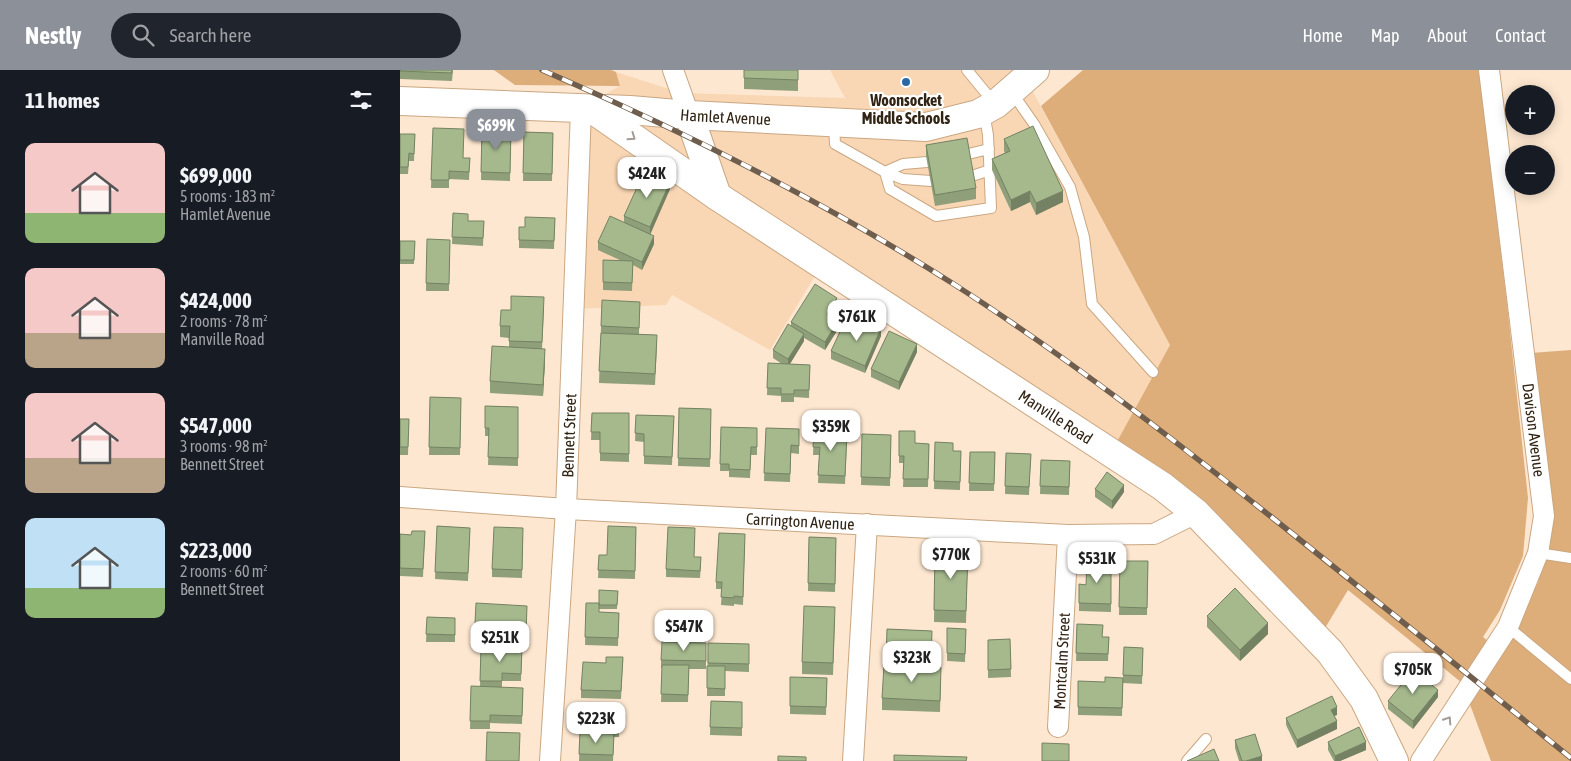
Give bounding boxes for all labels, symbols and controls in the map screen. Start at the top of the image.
search box [111,13,461,58]
icon: search [129,21,157,49]
text: Nestly [25,22,81,49]
text: Search here [169,24,251,46]
text: Home [1303,25,1343,46]
text: Map [1371,25,1400,46]
text: About [1428,25,1467,46]
text: Contact [1495,25,1546,46]
marker: Woonsocket Middle Schools [900,76,912,88]
map controls [1505,85,1555,195]
button: + [1505,85,1555,135]
icon: filters [347,86,375,114]
text: 11 homes [25,88,100,112]
place label: Woonsocket Middle Schools [862,91,951,127]
street label: Hamlet Avenue [680,105,771,128]
pin: $699K [461,108,531,151]
text: $699K [477,116,515,134]
one-way arrow [626,131,636,140]
button: − [1505,145,1555,195]
pin: $424K [612,156,682,199]
icon: home [65,163,125,223]
text: $699,000 [180,163,252,187]
text: $424K [628,164,666,182]
text: 5 rooms · 183 m² [180,187,275,205]
text: Hamlet Avenue [180,205,271,223]
icon: home [65,288,125,348]
text: $424,000 [180,288,252,312]
pin: $761K [822,300,892,342]
text: $761K [838,307,876,325]
text: 2 rooms · 78 m² [180,312,268,330]
text: Manville Road [180,330,265,348]
street label: Davison Avenue [1519,382,1549,478]
street label: Manville Road [1015,386,1096,447]
street label: Bennett Street [558,393,579,478]
pin: $359K [796,410,866,452]
icon: home [65,413,125,473]
text: $547,000 [180,413,252,437]
text: $359K [812,417,850,435]
text: 3 rooms · 98 m² [180,437,268,455]
text: Bennett Street [180,455,264,473]
street label: Carrington Avenue [745,509,855,533]
icon: home [65,538,125,598]
text: $223,000 [180,538,252,562]
pin: $770K [916,538,986,580]
pin: $531K [1062,542,1132,584]
text: $770K [932,545,970,563]
text: $531K [1078,549,1116,567]
text: 2 rooms · 60 m² [180,562,268,580]
text: Bennett Street [180,580,264,598]
pin: $547K [649,610,719,652]
street label: Montcalm Street [1050,612,1073,710]
text: $547K [665,617,703,635]
pin: $251K [465,620,535,663]
text: $251K [481,628,519,646]
pin: $323K [877,640,947,683]
text: $323K [893,648,931,666]
pin: $705K [1378,652,1448,695]
text: $705K [1394,660,1432,678]
pin: $223K [561,702,631,744]
text: $223K [577,709,615,727]
one-way arrow [1441,716,1451,725]

